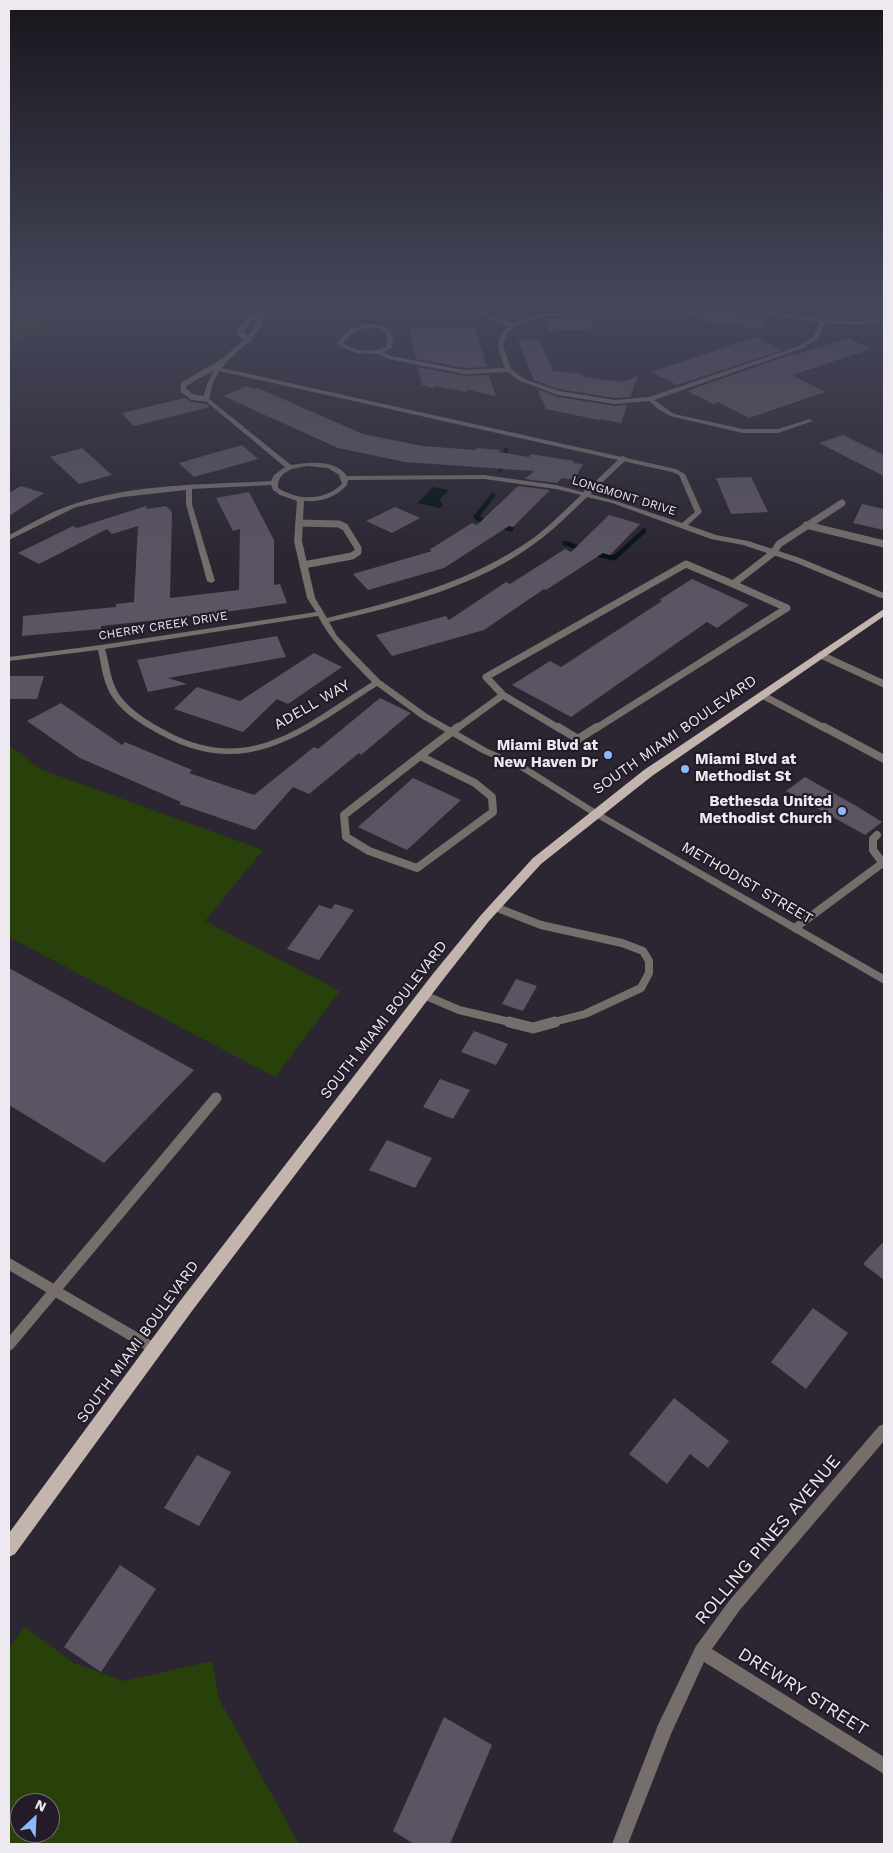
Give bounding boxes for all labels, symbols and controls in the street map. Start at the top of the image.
street label: LONGMONT DRIVE [570,473,678,519]
street label: CHERRY CREEK DRIVE [97,609,229,643]
street label: SOUTH MIAMI BOULEVARD [590,671,760,799]
street label: ADELL WAY [271,676,353,734]
place label: Miami Blvd at New Haven Dr [493,737,598,772]
marker: Miami Blvd at New Haven Dr [602,749,614,761]
place label: Miami Blvd at Methodist St [695,751,796,786]
marker: Miami Blvd at Methodist St [679,763,691,775]
place label: Bethesda United Methodist Church [699,793,832,828]
marker: Bethesda United Methodist Church [836,805,848,817]
street label: METHODIST STREET [678,838,816,928]
street label: SOUTH MIAMI BOULEVARD [317,937,451,1103]
street label: SOUTH MIAMI BOULEVARD [73,1257,203,1427]
street label: ROLLING PINES AVENUE [691,1451,845,1629]
street label: DREWRY STREET [734,1643,872,1741]
north arrow [10,1793,60,1843]
text: N [33,1796,49,1815]

